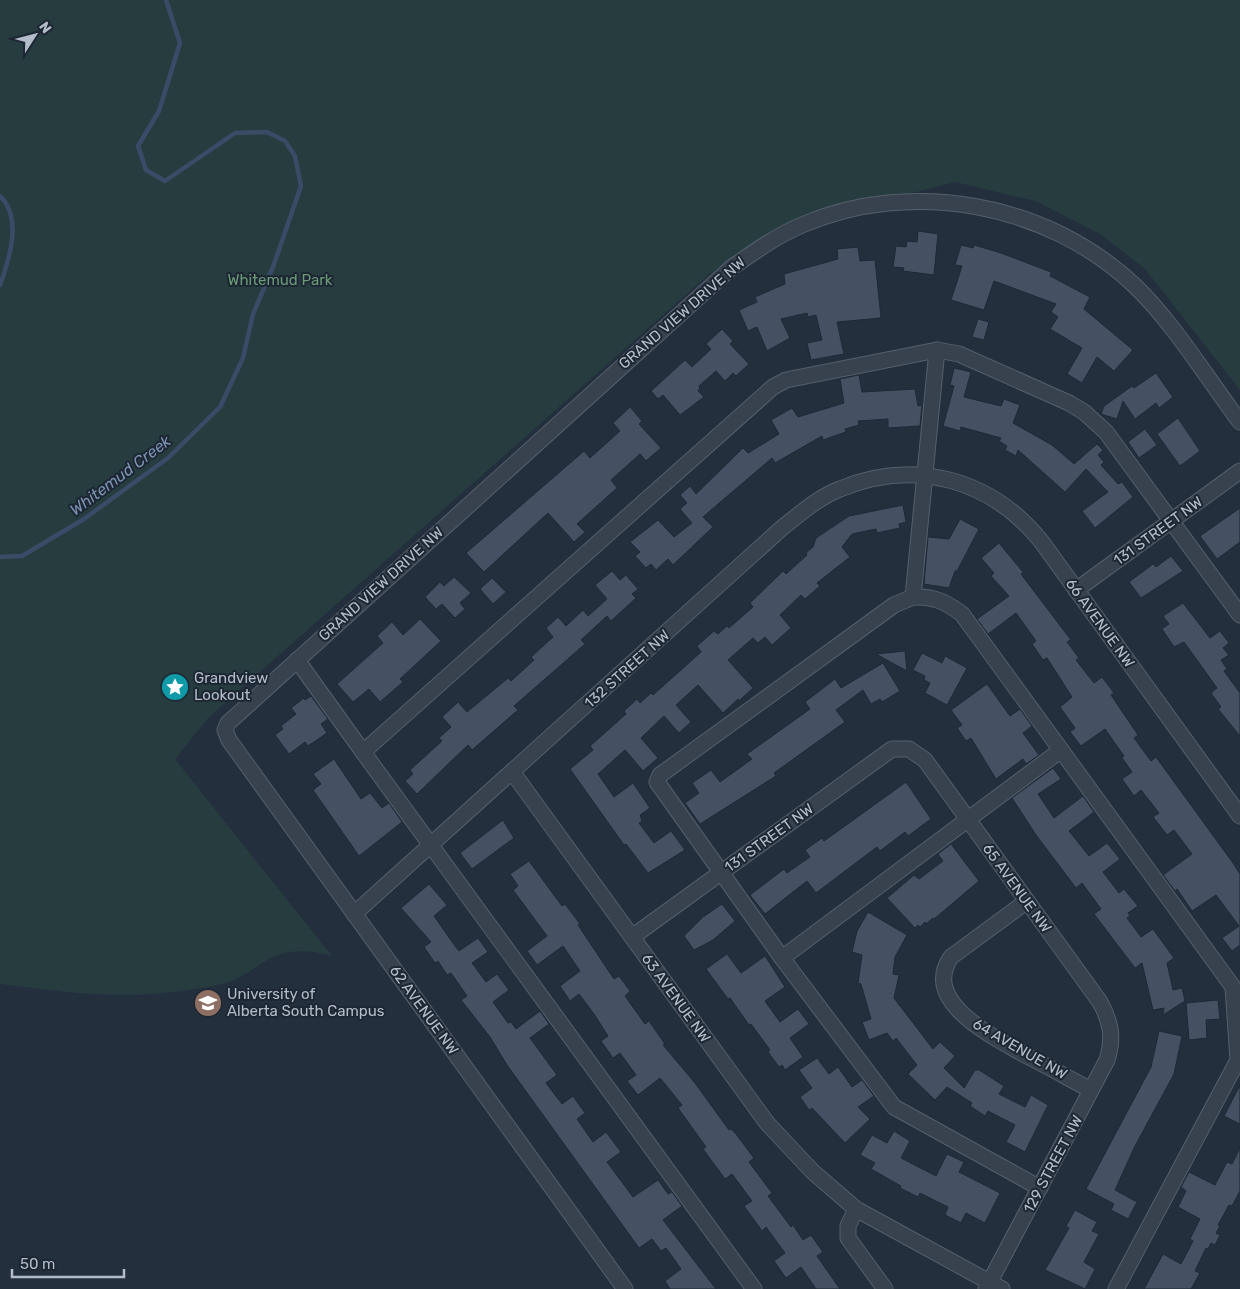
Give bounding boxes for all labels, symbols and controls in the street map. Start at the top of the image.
north arrow [10,10,60,60]
text: N [35,19,55,37]
street label: GRAND VIEW DRIVE NW [615,253,749,373]
park label: Whitemud Park [227,271,333,289]
water label: Whitemud Creek [66,431,175,520]
street label: 131 STREET NW [1110,493,1206,569]
street label: GRAND VIEW DRIVE NW [315,523,447,645]
street label: 66 AVENUE NW [1062,575,1138,671]
street label: 132 STREET NW [581,626,673,712]
place label: Grandview Lookout [194,669,268,704]
place icon: Grandview Lookout [160,672,190,702]
street label: 131 STREET NW [721,800,817,876]
street label: 65 AVENUE NW [979,840,1055,936]
street label: 63 AVENUE NW [638,950,714,1046]
street label: 62 AVENUE NW [386,962,462,1058]
place label: University of Alberta South Campus [227,985,385,1020]
school or university icon: University of Alberta South Campus [193,988,223,1018]
street label: 64 AVENUE NW [970,1015,1070,1083]
street label: 129 STREET NW [1020,1112,1086,1216]
scale bar [12,1246,125,1278]
text: 50 m [20,1255,55,1273]

